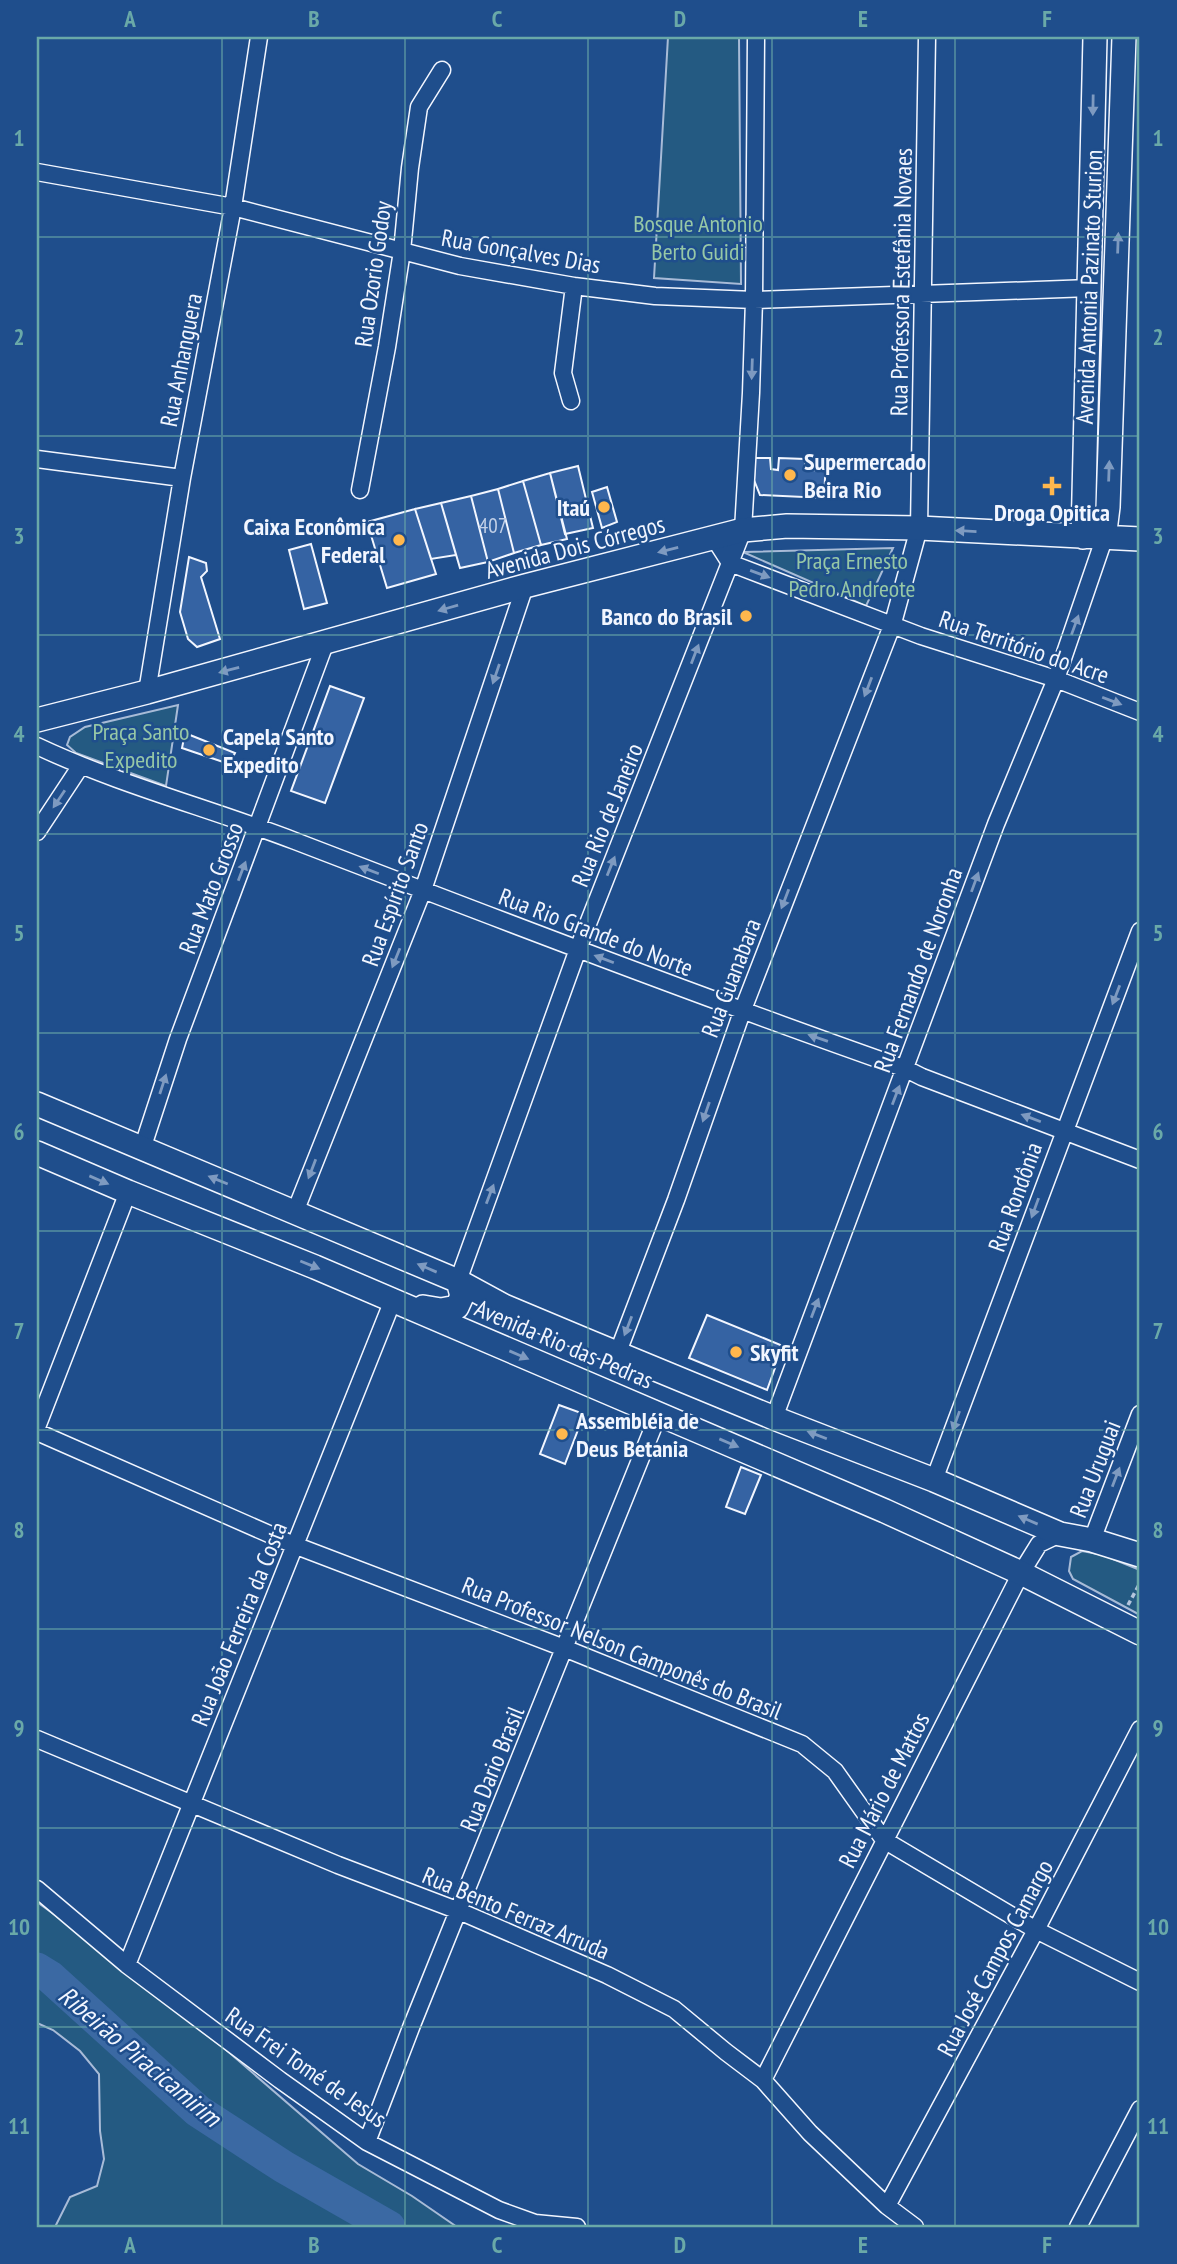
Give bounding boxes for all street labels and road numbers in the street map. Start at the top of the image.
street label: Rua Professora Estefânia Novaes [883,148,919,416]
street label: Avenida Antonia Pazinato Sturion [1069,149,1109,425]
street label: Rua Ozorio Godoy [347,199,399,349]
street label: Rua Gonçalves Dias [439,222,603,280]
street label: Rua Anhanguera [153,291,209,429]
street label: Avenida Dois Córregos [482,508,668,586]
street label: Rua Território do Acre [935,603,1113,691]
street label: Rua Rio de Janeiro [564,739,650,891]
street label: Rua Mato Grosso [172,818,250,958]
street label: Rua Espírito Santo [355,818,435,970]
street label: Rua Fernando de Noronha [867,863,969,1077]
street label: Rua Rio Grande do Norte [495,881,697,983]
street label: Rua Guanabara [694,914,768,1042]
street label: Rua Rondônia [981,1138,1049,1256]
street label: Avenida Rio das Pedras [470,1292,658,1396]
street label: Rua Uruguai [1062,1416,1128,1522]
street label: Rua João Ferreira da Costa [184,1517,294,1731]
street label: Rua Professor Nelson Camponês do Brasil [457,1569,787,1727]
street label: Rua Dario Brasil [453,1701,531,1836]
street label: Rua Mário de Mattos [831,1707,937,1873]
street label: Rua José Campos Camargo [930,1854,1060,2062]
street label: Rua Bento Ferraz Arruda [418,1860,614,1966]
street label: Rua Frei Tomé de Jesus [219,2000,393,2134]

